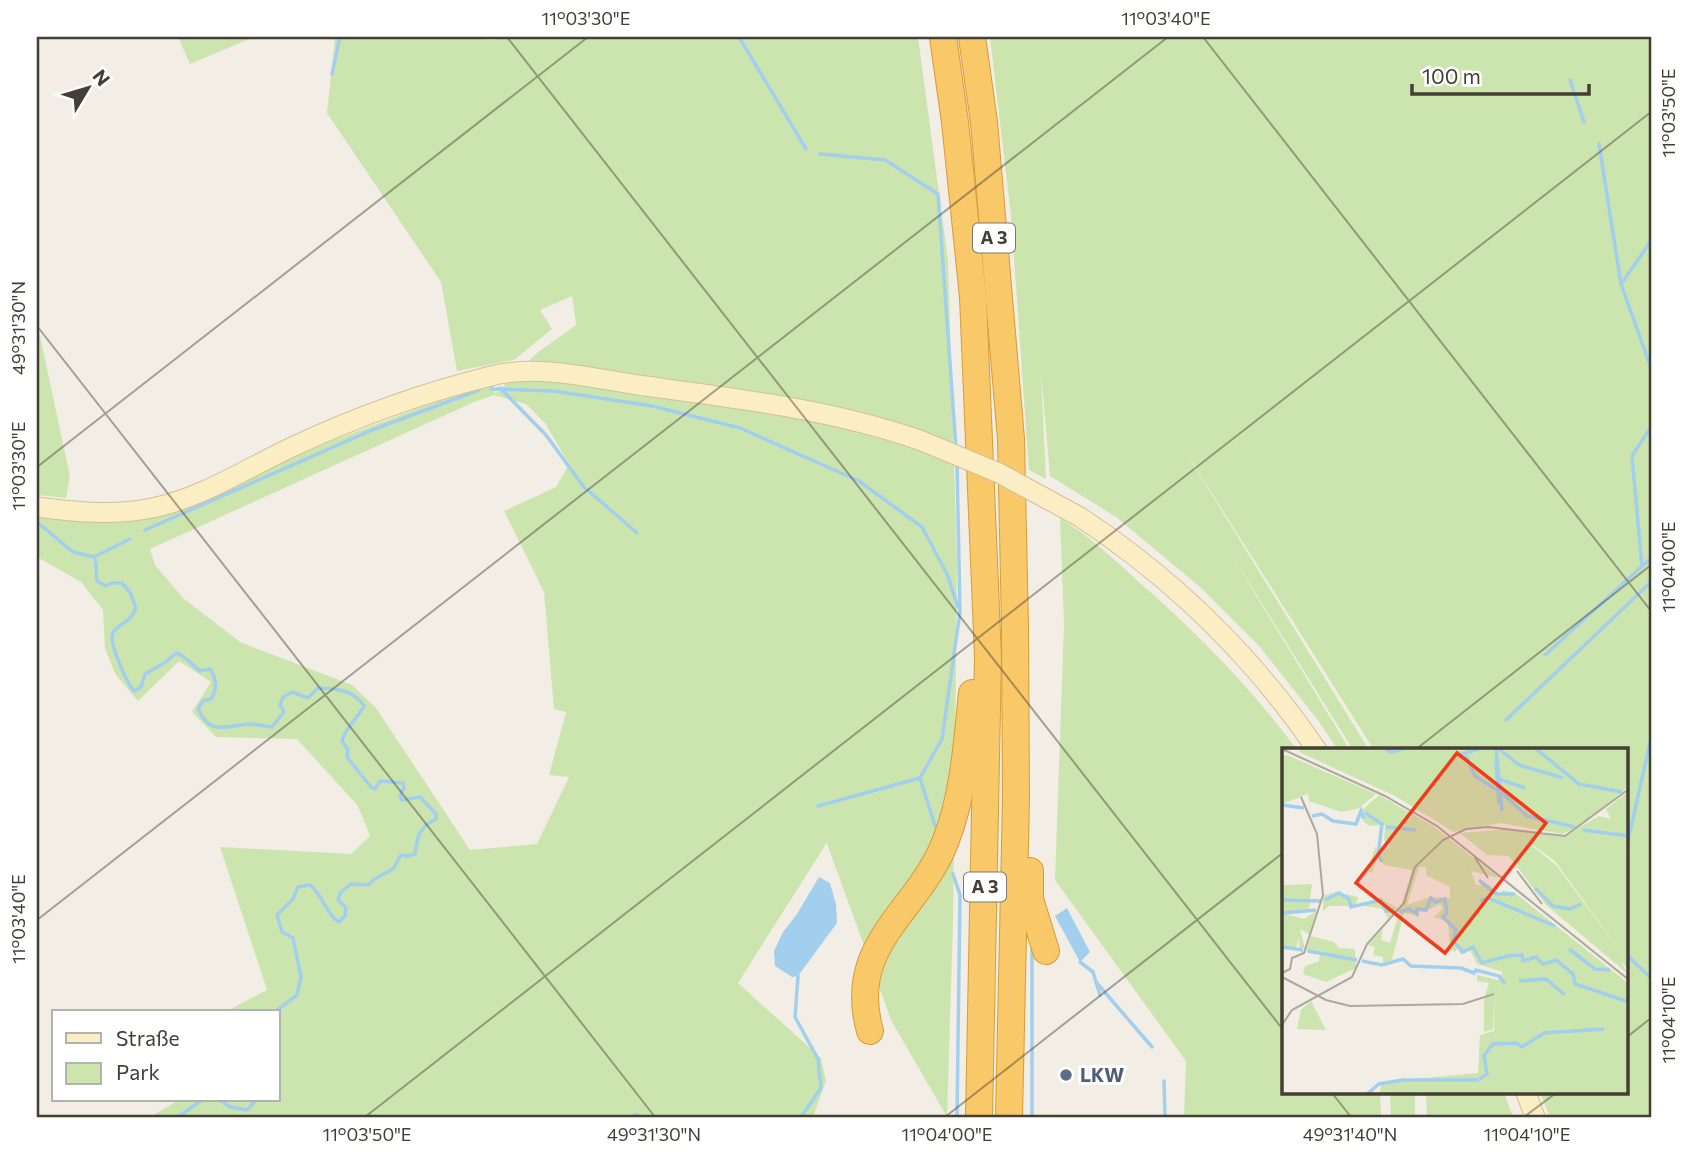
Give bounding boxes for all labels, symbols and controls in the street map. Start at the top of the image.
text: 11°03'30"E [542,7,631,29]
text: 11°03'40"E [1121,7,1211,29]
north arrow [52,52,122,122]
scale bar [1412,52,1588,96]
text: 100 m [1422,63,1481,88]
text: N [88,65,115,90]
text: 11°03'50"E [1657,68,1679,158]
road number: A 3 [973,224,1015,252]
text: 49°31'30"N [7,281,29,375]
text: 11°03'30"E [7,422,29,511]
text: 11°04'00"E [1657,521,1679,613]
inset map [1282,748,1628,1094]
road number: A 3 [964,872,1006,902]
text: 11°03'40"E [7,874,29,964]
text: 11°04'10"E [1657,977,1679,1064]
legend [52,1010,280,1102]
text: Straße [116,1025,180,1050]
text: Park [116,1059,160,1084]
place label: LKW [1080,1063,1124,1086]
marker: LKW [1058,1067,1074,1083]
text: 11°03'50"E [322,1123,412,1145]
text: 49°31'30"N [607,1123,701,1145]
text: 11°04'00"E [901,1123,993,1145]
text: 49°31'40"N [1303,1123,1397,1145]
text: 11°04'10"E [1484,1123,1571,1145]

